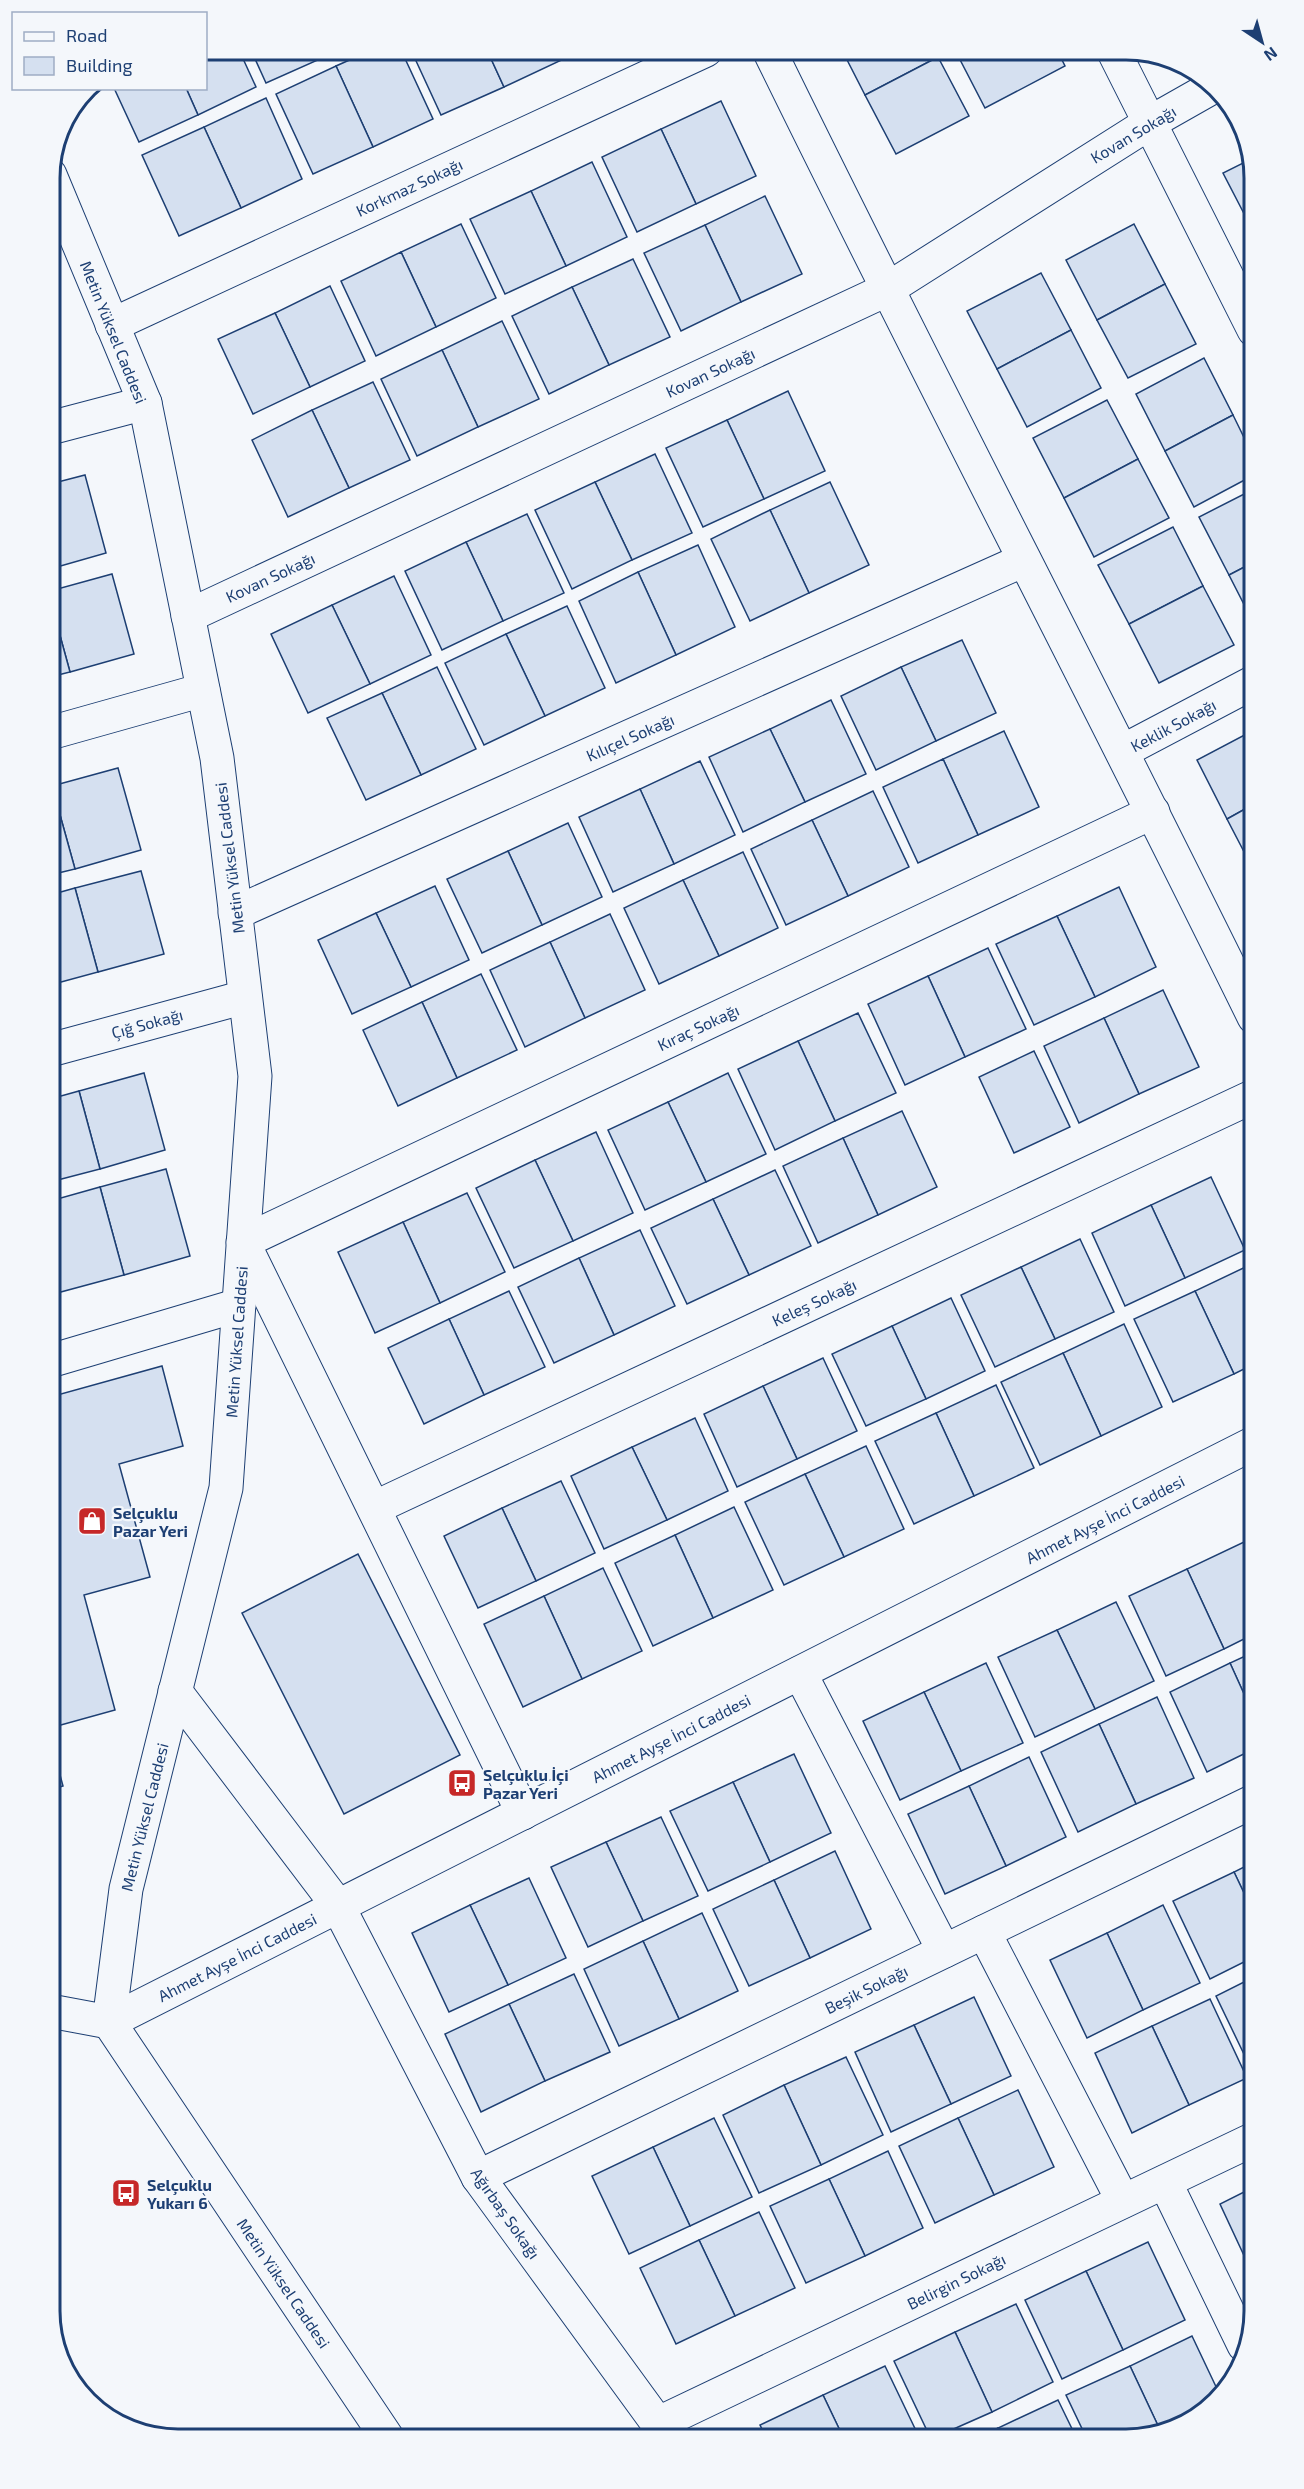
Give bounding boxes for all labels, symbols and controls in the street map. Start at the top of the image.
legend [12,12,207,90]
north arrow [1232,12,1292,72]
text: Road [66,24,107,46]
text: N [1261,43,1281,66]
text: Building [66,54,133,76]
street label: Kovan Sokağı [1087,101,1179,167]
street label: Korkmaz Sokağı [353,154,465,220]
street label: Metin Yüksel Caddesi [77,258,151,406]
street label: Kovan Sokağı [662,343,758,401]
street label: Kovan Sokağı [222,548,318,606]
street label: Keklik Sokağı [1127,695,1219,755]
street label: Kılıçel Sokağı [583,709,677,766]
street label: Metin Yüksel Caddesi [210,781,248,935]
street label: Kıraç Sokağı [654,1000,742,1055]
street label: Çığ Sokağı [109,1004,185,1043]
street label: Metin Yüksel Caddesi [221,1265,251,1419]
street label: Keleş Sokağı [769,1274,860,1331]
street label: Ahmet Ayşe İnci Caddesi [1023,1471,1188,1568]
place label: Selçuklu Pazar Yeri [113,1503,188,1540]
shop icon: Selçuklu Pazar Yeri [76,1505,108,1537]
street label: Ahmet Ayşe İnci Caddesi [589,1690,754,1787]
street label: Metin Yüksel Caddesi [116,1741,172,1893]
place label: Selçuklu İçi Pazar Yeri [483,1765,569,1802]
bus stop icon: Selçuklu İçi Pazar Yeri [446,1767,478,1799]
street label: Ahmet Ayşe İnci Caddesi [155,1909,320,2006]
street label: Beşik Sokağı [821,1961,911,2018]
street label: Ağırbaş Sokağı [467,2164,544,2263]
place label: Selçuklu Yukarı 6 [147,2175,212,2212]
bus stop icon: Selçuklu Yukarı 6 [110,2177,142,2209]
street label: Metin Yüksel Caddesi [234,2215,334,2351]
street label: Belirgin Sokağı [904,2249,1008,2313]

